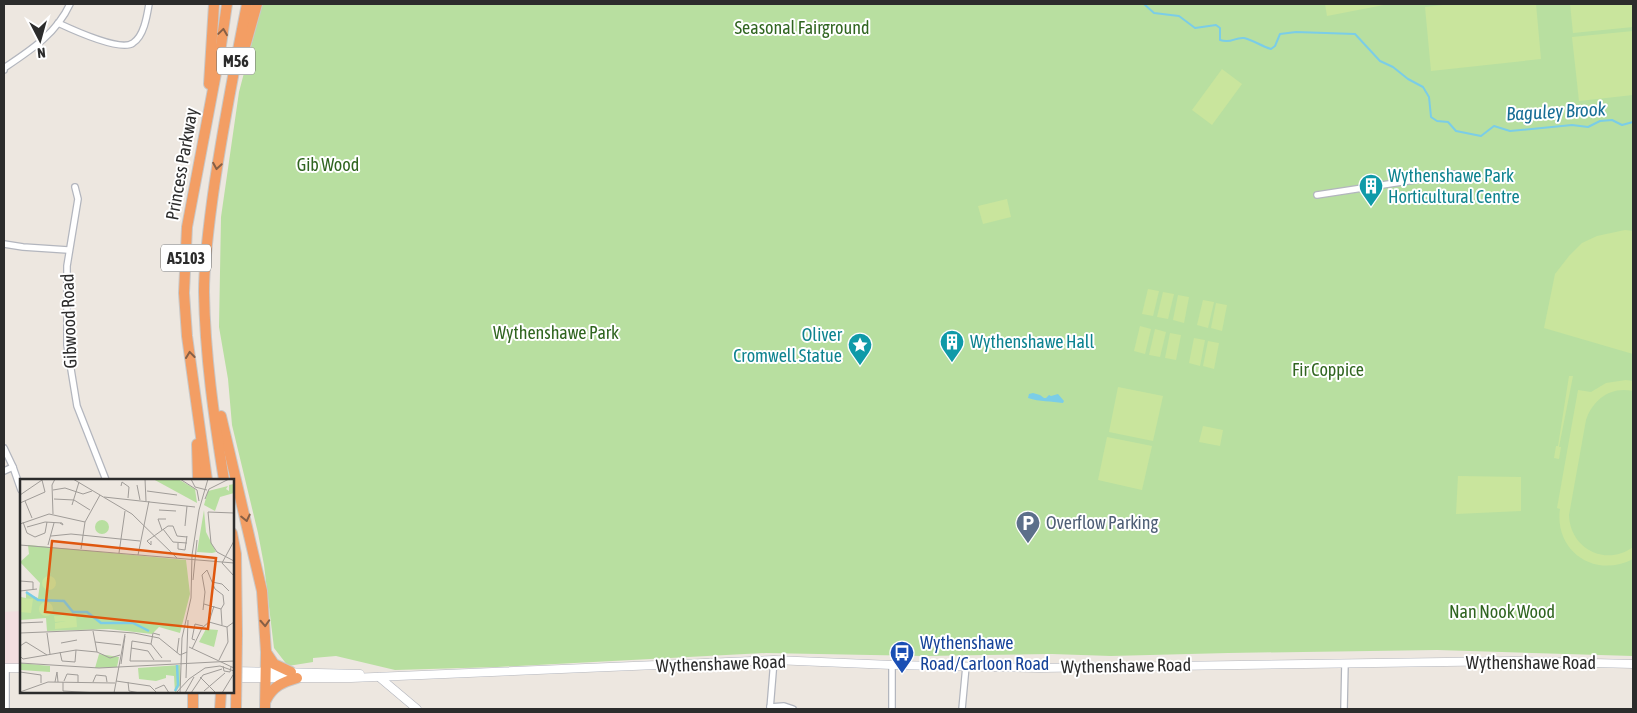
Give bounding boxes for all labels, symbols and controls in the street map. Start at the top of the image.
north arrow [15,15,65,65]
park label: Seasonal Fairground [735,17,869,38]
one-way arrow [217,28,228,36]
text: N [36,45,46,61]
road number: M56 [217,48,255,74]
water label: Baguley Brook [1506,97,1607,125]
street label: Princess Parkway [161,106,202,222]
park label: Gib Wood [297,154,359,175]
one-way arrow [212,162,222,171]
place label: Wythenshawe Park Horticultural Centre [1388,165,1520,207]
building icon: Wythenshawe Park Horticultural Centre [1358,173,1384,207]
road number: A5103 [161,244,211,272]
street label: Gibwood Road [56,273,81,369]
park label: Wythenshawe Park [493,322,619,343]
place label: Oliver Cromwell Statue [733,324,843,366]
building icon: Wythenshawe Hall [939,329,965,363]
place label: Wythenshawe Hall [970,331,1095,352]
place icon: Oliver Cromwell Statue [847,332,873,366]
one-way arrow [185,350,196,358]
park label: Fir Coppice [1292,359,1364,380]
inset map [20,479,234,693]
parking icon: Overflow Parking [1015,510,1041,544]
place label: Overflow Parking [1046,512,1158,533]
one-way arrow [240,514,251,523]
park label: Nan Nook Wood [1449,601,1555,622]
one-way arrow [259,619,270,627]
place label: Wythenshawe Road/Carloon Road [920,632,1049,674]
bus stop icon: Wythenshawe Road/Carloon Road [889,640,915,674]
street label: Wythenshawe Road [655,651,786,676]
street label: Wythenshawe Road [1466,652,1596,673]
street label: Wythenshawe Road [1061,654,1191,677]

